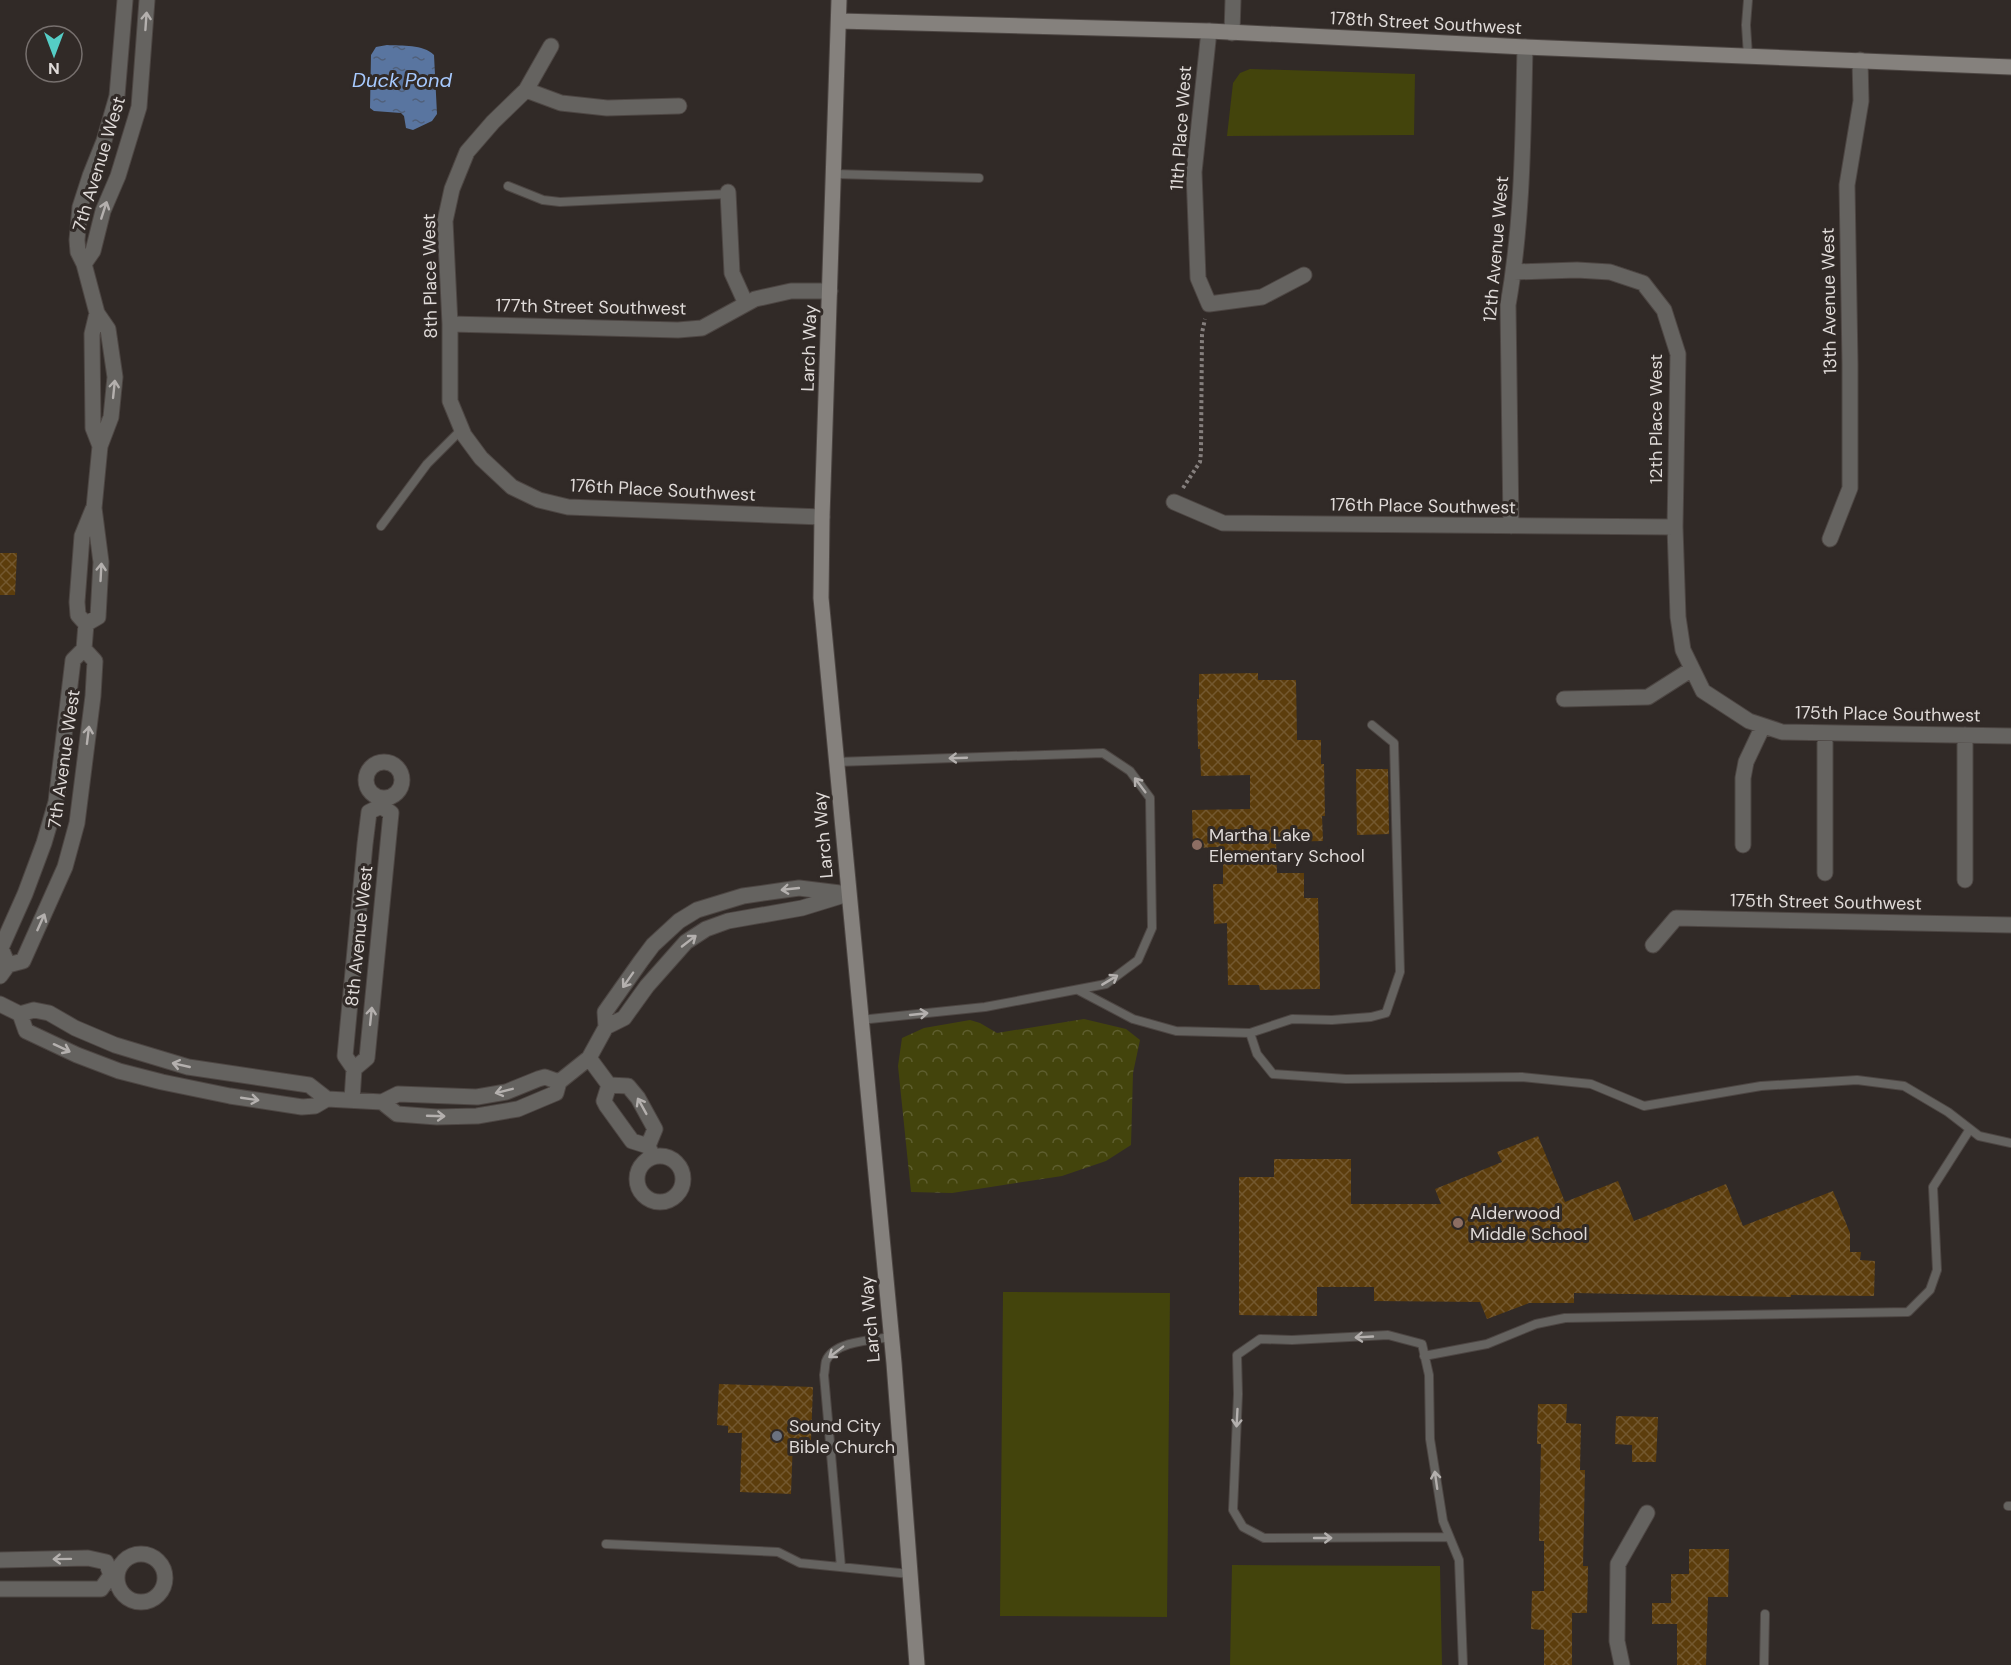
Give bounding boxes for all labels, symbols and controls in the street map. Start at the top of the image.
street label: 178th Street Southwest [1329,6,1523,40]
one-way arrow [140,12,151,32]
north arrow [24,24,84,84]
text: N [48,58,60,79]
street label: 11th Place West [1165,65,1197,191]
water label: Duck Pond [352,67,452,93]
street label: 7th Avenue West [67,93,131,235]
street label: 12th Avenue West [1478,175,1514,323]
one-way arrow [100,201,111,220]
street label: 8th Place West [417,213,443,339]
street label: 13th Avenue West [1816,227,1842,375]
street label: 177th Street Southwest [495,293,687,321]
street label: Larch Way [795,304,823,392]
street label: 12th Place West [1644,354,1668,484]
one-way arrow [109,380,120,400]
street label: 176th Place Southwest [570,473,756,507]
street label: 176th Place Southwest [1330,492,1516,520]
one-way arrow [95,563,106,583]
street label: 7th Avenue West [42,688,86,830]
street label: 175th Place Southwest [1795,700,1981,728]
one-way arrow [83,725,94,745]
one-way arrow [949,752,969,763]
one-way arrow [1134,777,1147,793]
street label: Larch Way [807,791,839,879]
place label: Martha Lake Elementary School [1209,823,1365,868]
marker: Martha Lake Elementary School [1190,838,1204,852]
street label: 8th Avenue West [340,864,378,1008]
one-way arrow [780,884,800,895]
street label: 175th Street Southwest [1730,888,1922,916]
one-way arrow [35,914,47,932]
one-way arrow [681,935,697,948]
one-way arrow [621,971,634,987]
one-way arrow [1101,974,1118,986]
one-way arrow [366,1007,377,1027]
one-way arrow [908,1008,928,1019]
one-way arrow [53,1043,71,1055]
one-way arrow [172,1059,191,1071]
one-way arrow [495,1086,514,1098]
one-way arrow [239,1094,259,1105]
one-way arrow [636,1098,647,1116]
one-way arrow [426,1111,446,1122]
place label: Alderwood Middle School [1470,1201,1588,1246]
marker: Alderwood Middle School [1451,1216,1465,1230]
street label: Larch Way [854,1275,886,1363]
one-way arrow [1355,1331,1375,1342]
one-way arrow [828,1345,844,1358]
one-way arrow [1231,1407,1242,1427]
place label: Sound City Bible Church [789,1414,895,1459]
marker: Sound City Bible Church [770,1429,784,1443]
one-way arrow [1431,1471,1442,1491]
one-way arrow [1313,1532,1333,1544]
one-way arrow [53,1553,73,1565]

